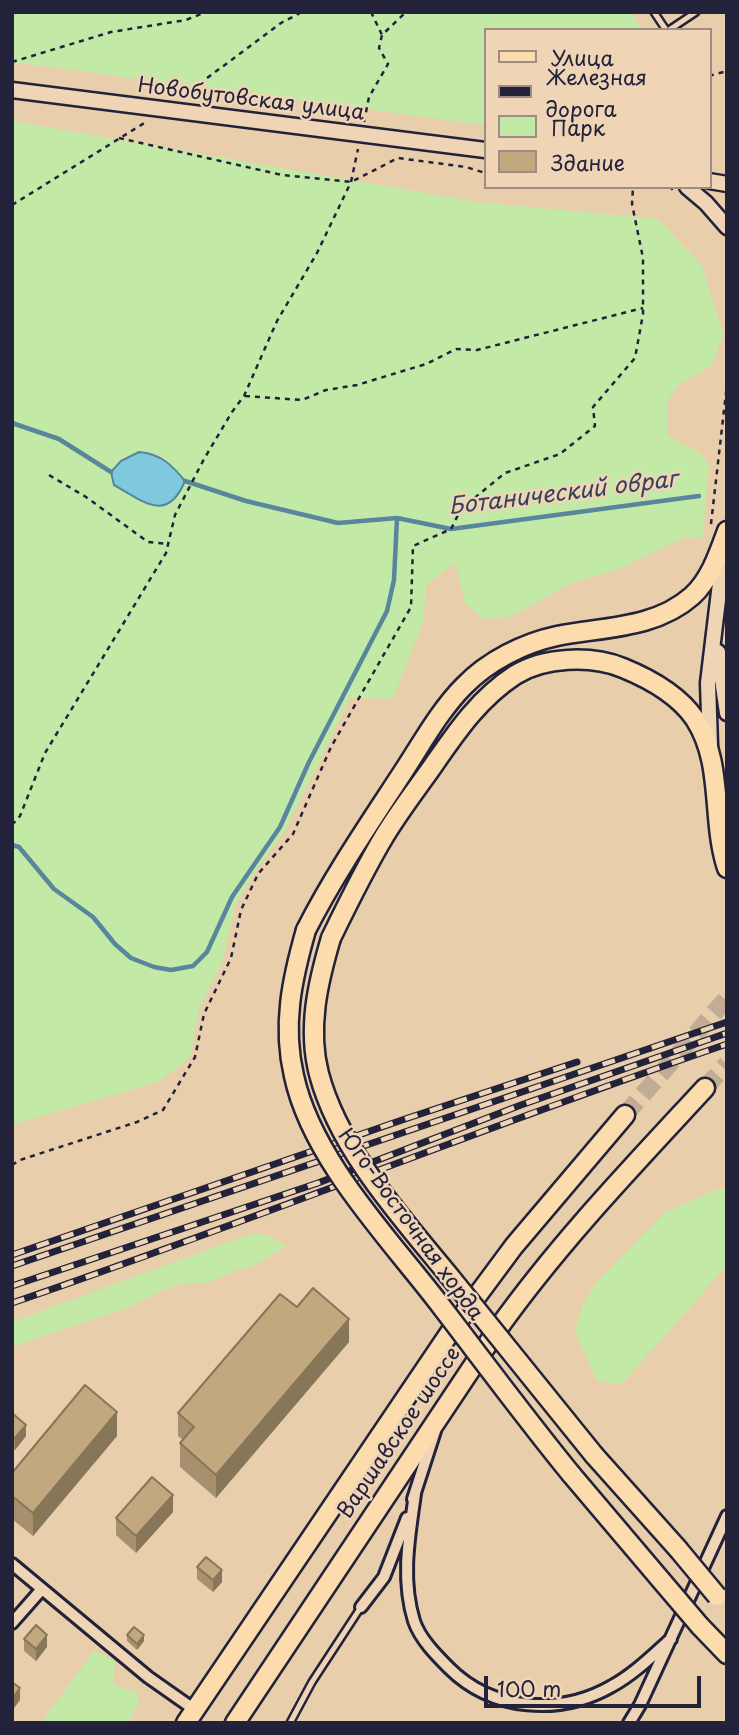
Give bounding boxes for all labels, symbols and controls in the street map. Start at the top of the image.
legend [484,28,711,189]
text: Улица [551,41,614,73]
text: Железная дорога [546,60,647,124]
street label: Новобутовская улица [136,74,366,126]
text: Парк [551,111,605,143]
text: Здание [551,146,625,178]
water label: Ботанический овраг [447,466,679,522]
street label: Юго-Восточная хорда [332,1124,488,1326]
street label: Варшавское шоссе [333,1343,467,1523]
scale bar [487,1662,704,1706]
text: 100 m [497,1672,561,1704]

